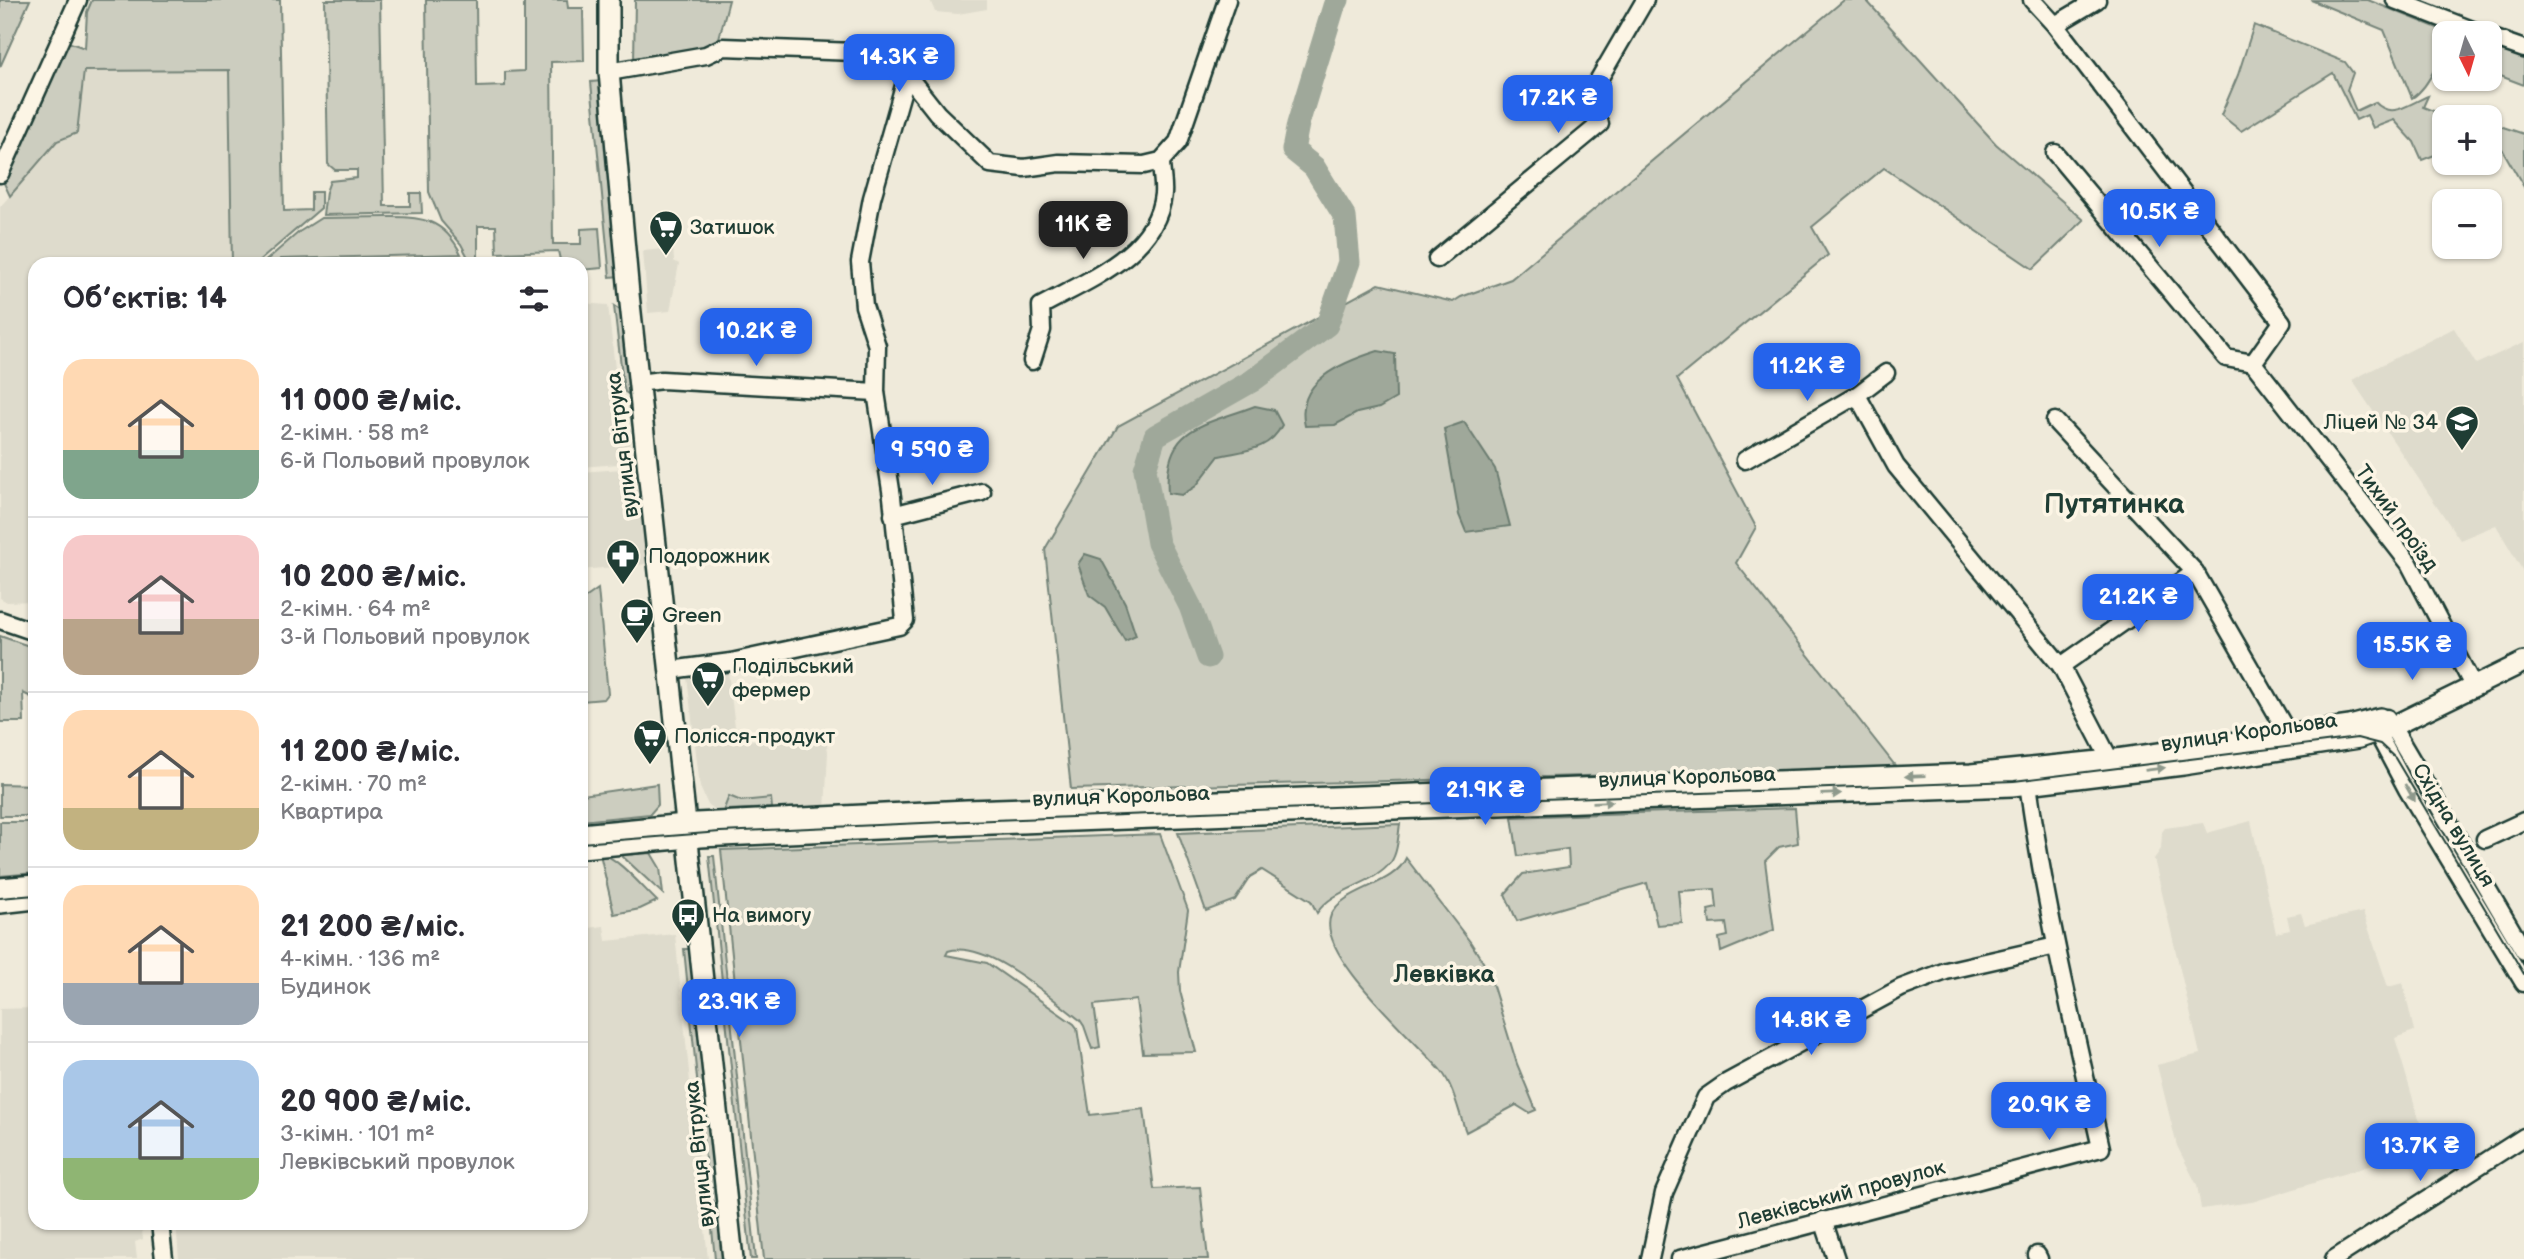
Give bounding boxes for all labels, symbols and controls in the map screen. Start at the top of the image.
north arrow [2432,21,2502,91]
map controls [2432,21,2502,259]
pin: 14.3K ₴ [834,34,964,94]
text: 14.3K ₴ [860,43,938,71]
pin: 17.2K ₴ [1493,76,1623,135]
text: 17.2K ₴ [1519,84,1597,112]
button: + [2432,105,2502,175]
button: − [2432,189,2502,259]
pin: 10.5K ₴ [2094,190,2224,249]
text: 10.5K ₴ [2119,198,2199,226]
pin: 11K ₴ [1034,202,1132,261]
supermarket icon: Затишок [647,208,685,257]
text: 11K ₴ [1055,210,1111,238]
place label: Затишок [690,215,775,240]
icon: filters [515,280,553,318]
text: Об’єктів: 14 [63,281,227,317]
pin: 10.2K ₴ [691,308,821,368]
text: 10.2K ₴ [716,317,796,345]
pin: 11.2K ₴ [1742,344,1872,403]
text: 11.2K ₴ [1769,352,1845,380]
street label: вулиця Вітрука [601,370,644,519]
text: 11 000 ₴/міс. [280,383,461,419]
icon: home [119,387,203,471]
school or university icon: Ліцей № 34 [2443,403,2481,452]
place label: Ліцей № 34 [2323,410,2438,435]
text: 2-кімн. · 58 m² [280,419,429,447]
pin: 9 590 ₴ [867,428,997,487]
text: 9 590 ₴ [891,436,973,464]
text: 6-й Польовий провулок [280,447,530,475]
street label: Тихий проїзд [2350,460,2444,577]
district label: Путятинка [2044,488,2185,521]
pharmacy icon: Подорожник [604,537,642,586]
place label: Подорожник [648,544,770,569]
text: 10 200 ₴/міс. [280,559,466,595]
icon: home [119,563,203,647]
pin: 21.2K ₴ [2073,574,2203,634]
text: 21.2K ₴ [2098,583,2178,611]
text: 2-кімн. · 64 m² [280,595,431,623]
cafe icon: Green [618,596,656,645]
place label: Green [662,603,722,628]
pin: 15.5K ₴ [2347,622,2477,682]
text: 3-й Польовий провулок [280,623,530,651]
text: 15.5K ₴ [2373,631,2451,659]
place label: Подільський фермер [732,654,854,703]
supermarket icon: Подільський фермер [689,659,727,708]
street label: вулиця Корольова [2159,708,2339,757]
supermarket icon: Полісся-продукт [631,717,669,766]
place label: Полісся-продукт [674,724,836,749]
text: 11 200 ₴/міс. [280,734,460,770]
icon: home [119,738,203,822]
street label: Східна вулиця [2407,759,2500,892]
street label: вулиця Корольова [1598,762,1777,793]
one-way arrow [2144,763,2166,774]
pin: 21.9K ₴ [1420,768,1550,827]
text: 2-кімн. · 70 m² [280,770,427,798]
one-way arrow [1904,770,1926,782]
text: 21.9K ₴ [1446,776,1524,804]
street label: вулиця Корольова [1032,781,1211,812]
one-way arrow [2404,783,2416,802]
one-way arrow [1820,789,1842,800]
one-way arrow [1592,797,1614,808]
text: Квартира [280,798,383,826]
bus stop icon: На вимогу [669,896,707,945]
place label: На вимогу [712,903,811,928]
text: 21 200 ₴/міс. [280,909,465,945]
icon: home [119,913,203,997]
text: 4-кімн. · 136 m² [280,945,440,973]
district label: Левківка [1393,960,1495,989]
text: Будинок [280,973,371,1001]
pin: 23.9K ₴ [674,979,804,1039]
text: 23.9K ₴ [698,988,780,1016]
pin: 14.8K ₴ [1746,998,1876,1057]
text: 14.8K ₴ [1771,1006,1851,1034]
street label: вулиця Вітрука [679,1079,720,1228]
pin: 20.9K ₴ [1984,1082,2114,1142]
text: 20 900 ₴/міс. [280,1084,471,1120]
icon: home [119,1088,203,1172]
text: 20.9K ₴ [2007,1091,2091,1119]
text: 3-кімн. · 101 m² [280,1120,435,1148]
pin: 13.7K ₴ [2355,1124,2485,1183]
text: 13.7K ₴ [2381,1132,2459,1160]
text: Левківський провулок [280,1148,515,1176]
street label: Левківський провулок [1733,1155,1948,1235]

